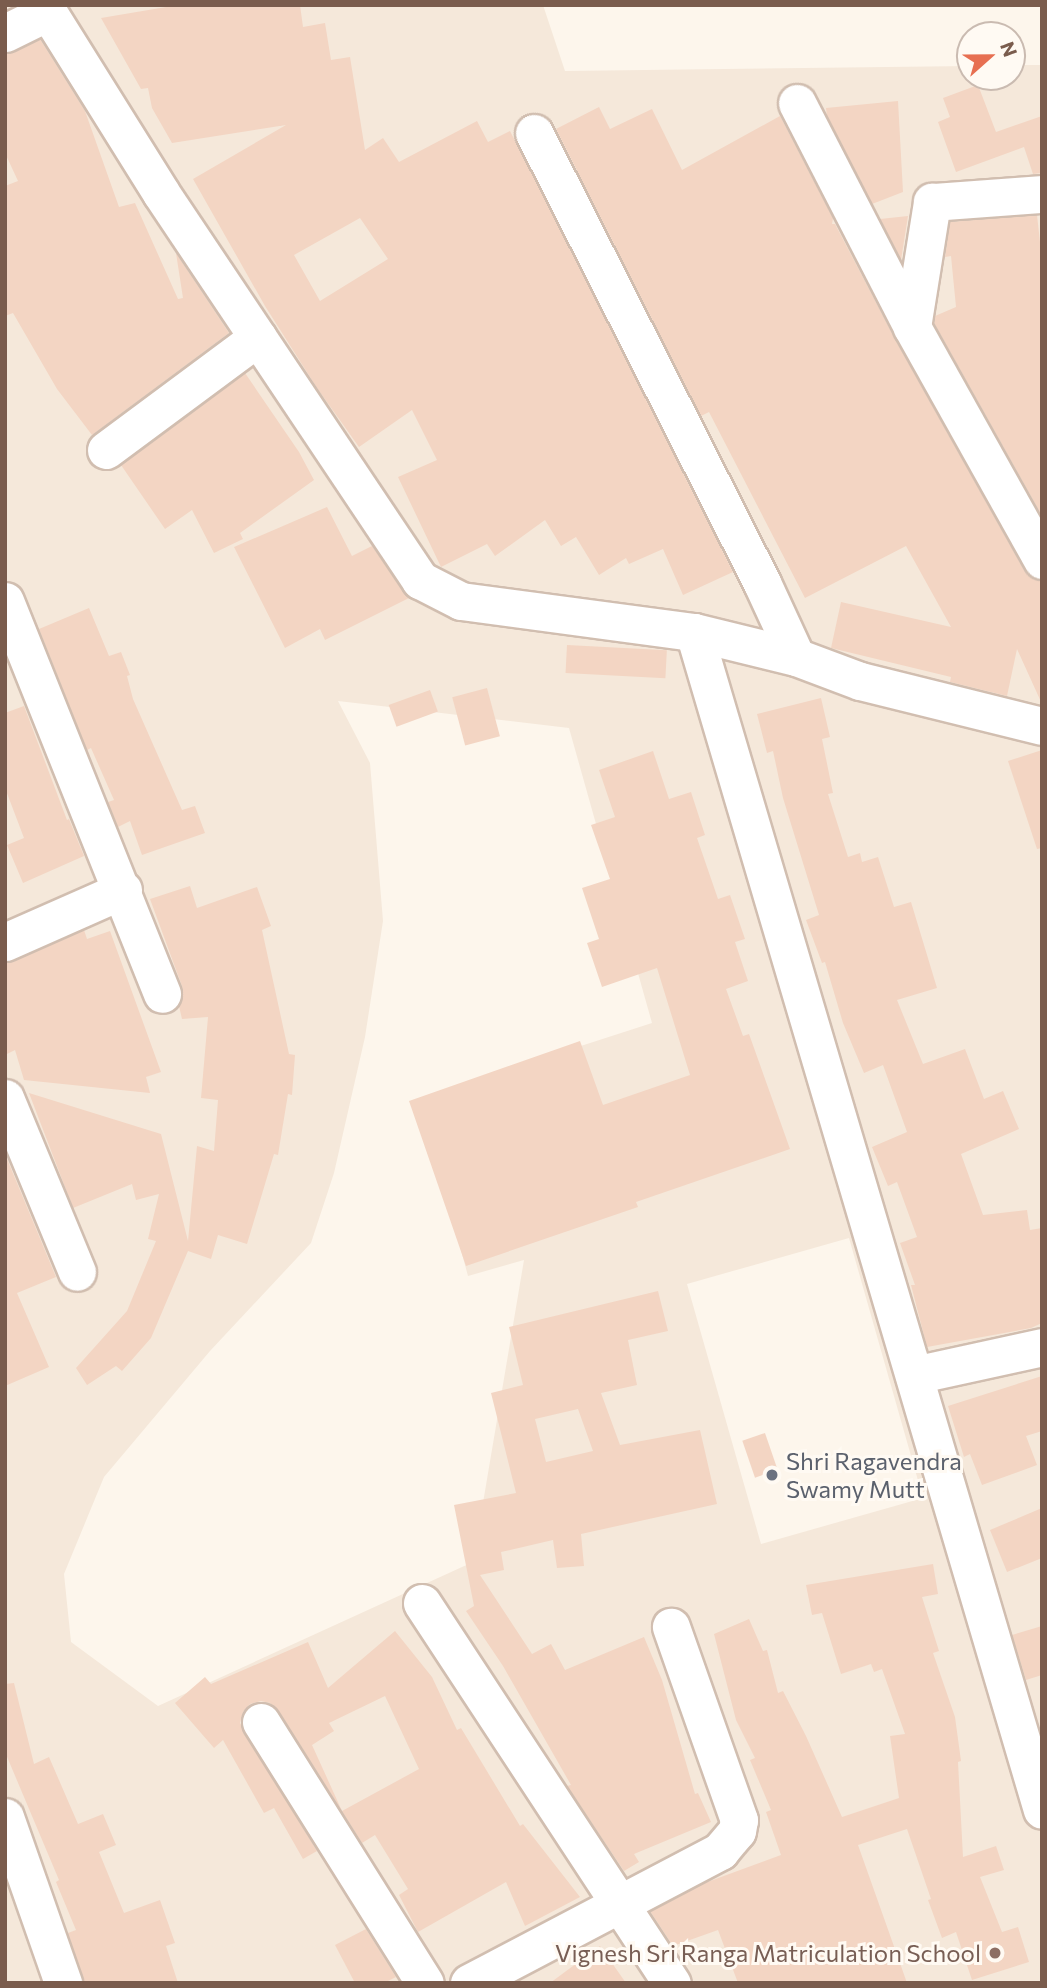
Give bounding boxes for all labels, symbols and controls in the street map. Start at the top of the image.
north arrow [956,21,1026,91]
text: N [996,38,1022,60]
place label: Shri Ragavendra Swamy Mutt [786,1447,962,1503]
marker: Shri Ragavendra Swamy Mutt [764,1467,780,1483]
place label: Vignesh Sri Ranga Matriculation School [555,1939,981,1967]
marker: Vignesh Sri Ranga Matriculation School [987,1945,1003,1961]

